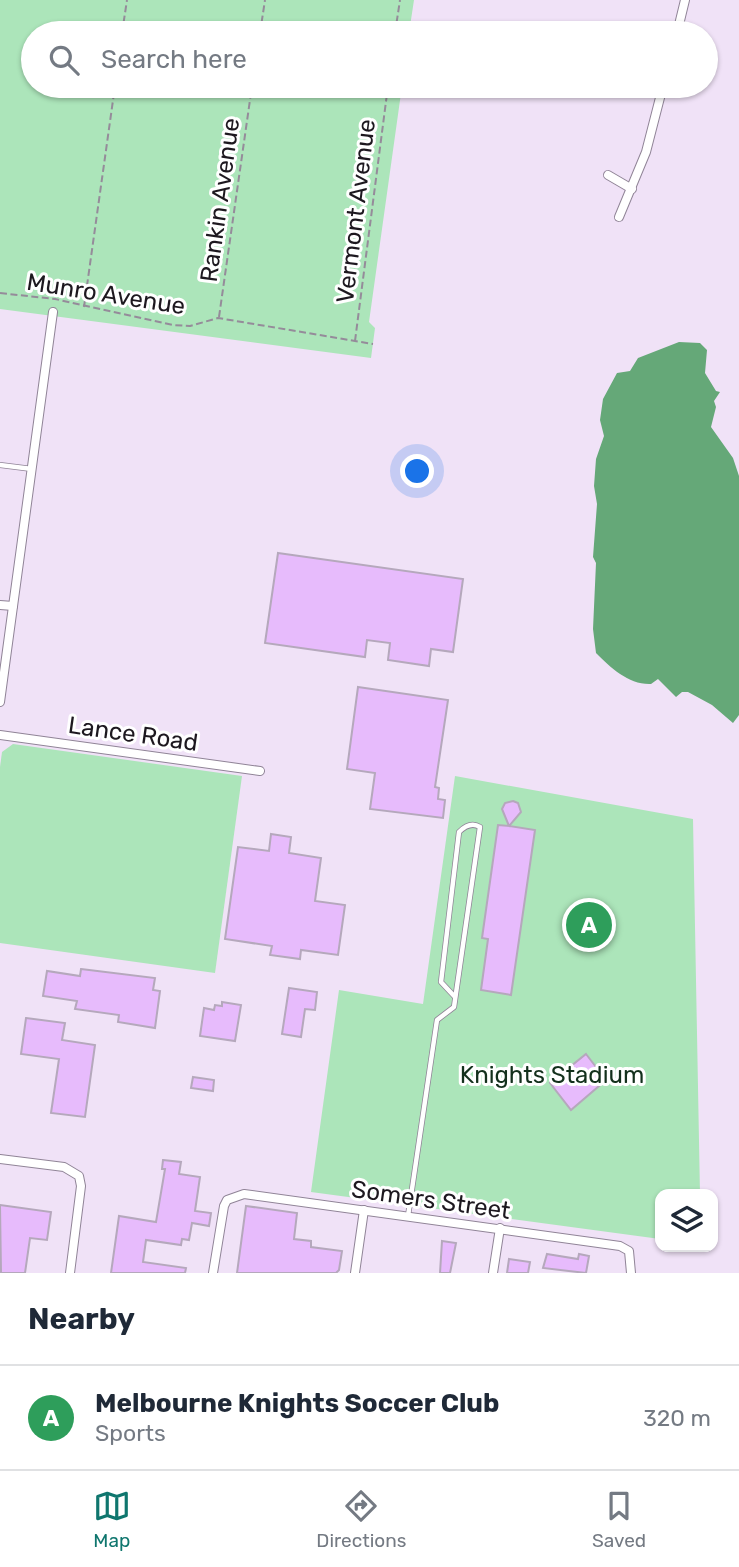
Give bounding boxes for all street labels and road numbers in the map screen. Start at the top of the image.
street label: Rankin Avenue [195,116,245,284]
street label: Vermont Avenue [331,117,381,305]
street label: Munro Avenue [25,268,187,320]
street label: Lance Road [66,711,200,757]
street label: Somers Street [350,1175,512,1225]

